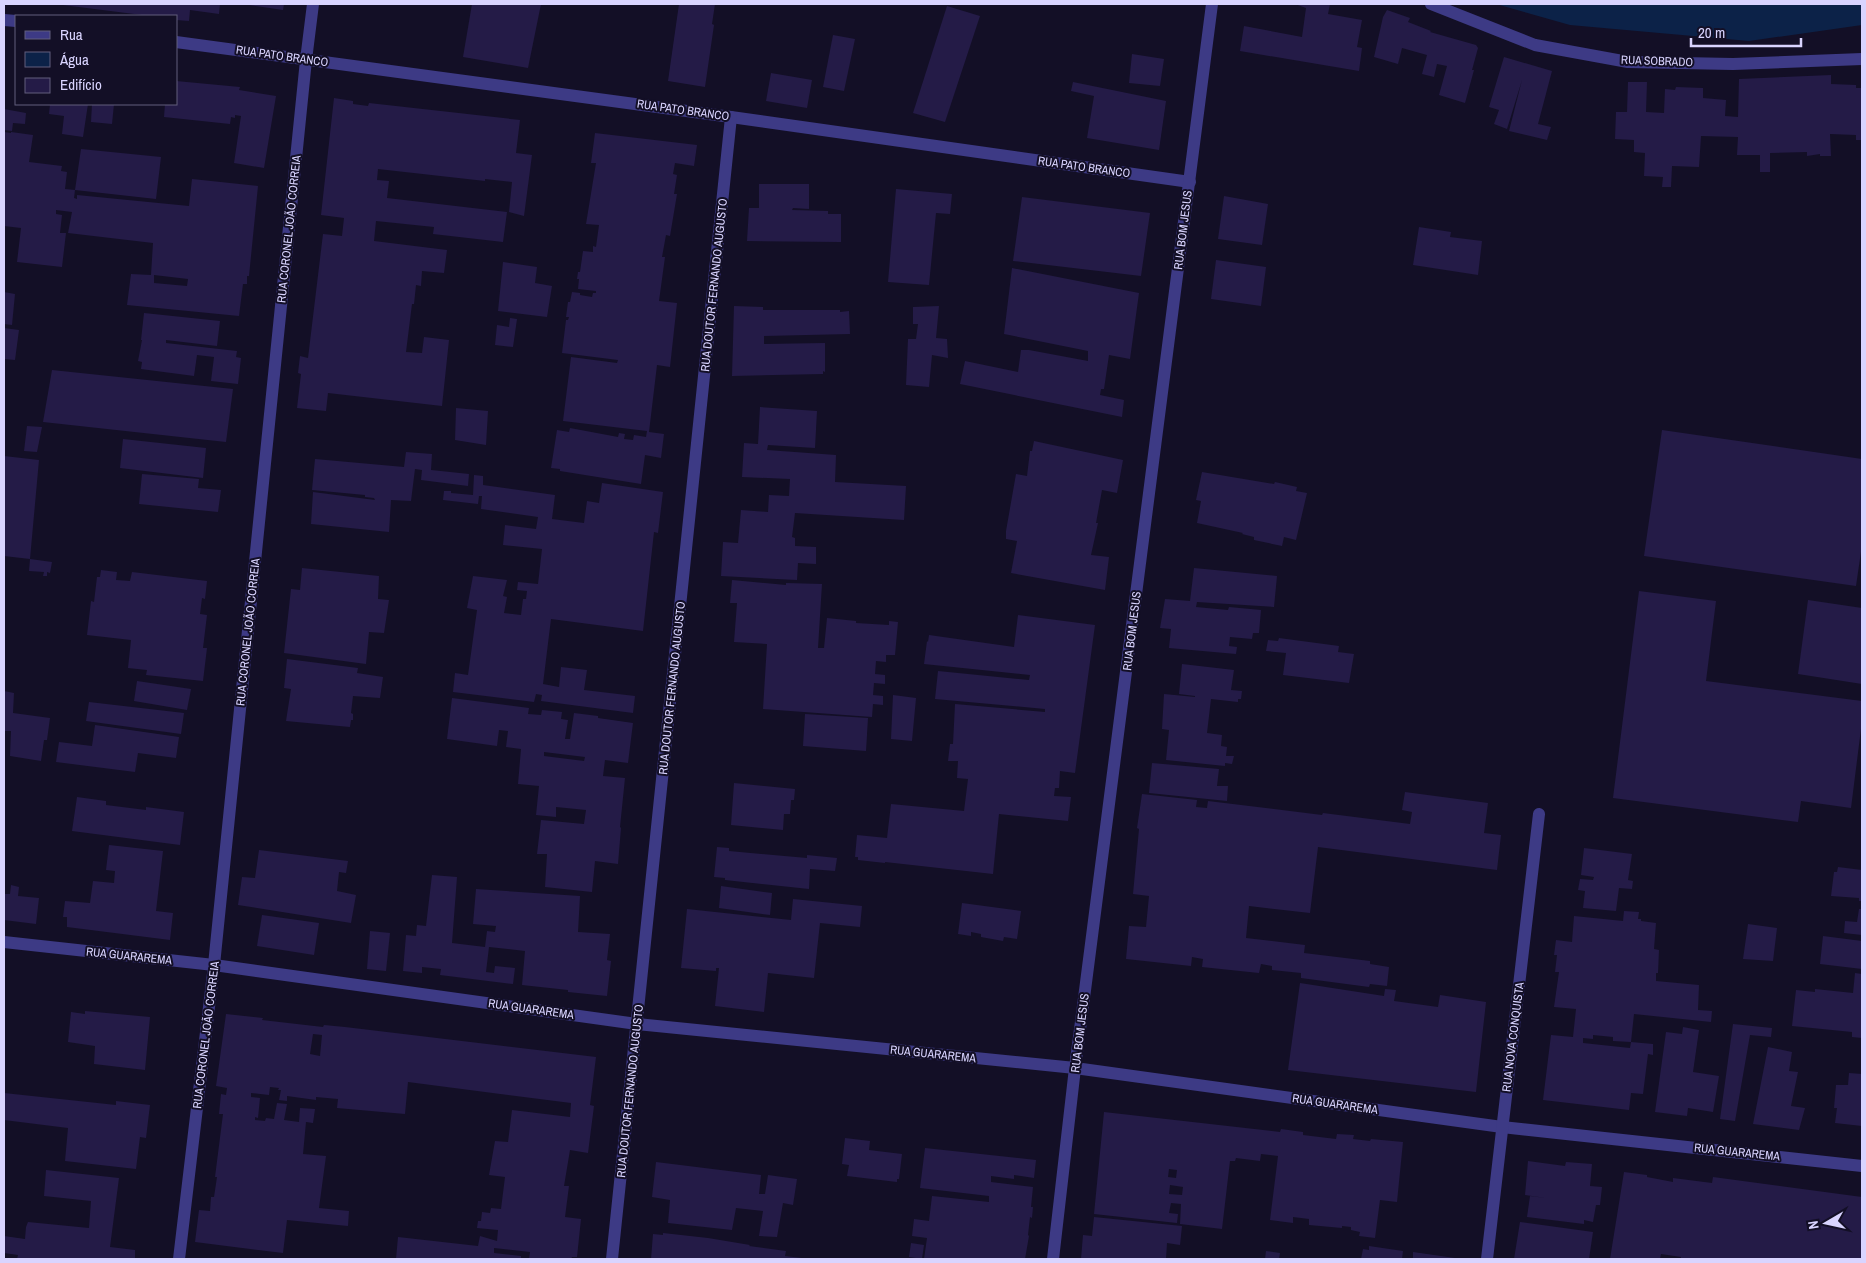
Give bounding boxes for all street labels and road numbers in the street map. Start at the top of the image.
street label: RUA PATO BRANCO [235,42,329,70]
street label: RUA SOBRADO [1621,52,1694,70]
street label: RUA PATO BRANCO [636,96,730,124]
street label: RUA PATO BRANCO [1037,153,1131,181]
street label: RUA CORONEL JOÃO CORREIA [273,154,305,304]
street label: RUA BOM JESUS [1170,189,1196,271]
street label: RUA DOUTOR FERNANDO AUGUSTO [697,197,731,372]
street label: RUA CORONEL JOÃO CORREIA [232,557,264,707]
street label: RUA BOM JESUS [1119,590,1145,672]
street label: RUA DOUTOR FERNANDO AUGUSTO [655,600,689,775]
street label: RUA GUARAREMA [85,944,173,969]
street label: RUA CORONEL JOÃO CORREIA [189,960,223,1110]
street label: RUA NOVA CONQUISTA [1498,981,1528,1093]
street label: RUA BOM JESUS [1067,992,1093,1074]
street label: RUA GUARAREMA [487,995,575,1023]
street label: RUA DOUTOR FERNANDO AUGUSTO [613,1003,647,1178]
street label: RUA GUARAREMA [889,1042,977,1067]
street label: RUA GUARAREMA [1291,1090,1379,1118]
street label: RUA GUARAREMA [1693,1140,1781,1165]

